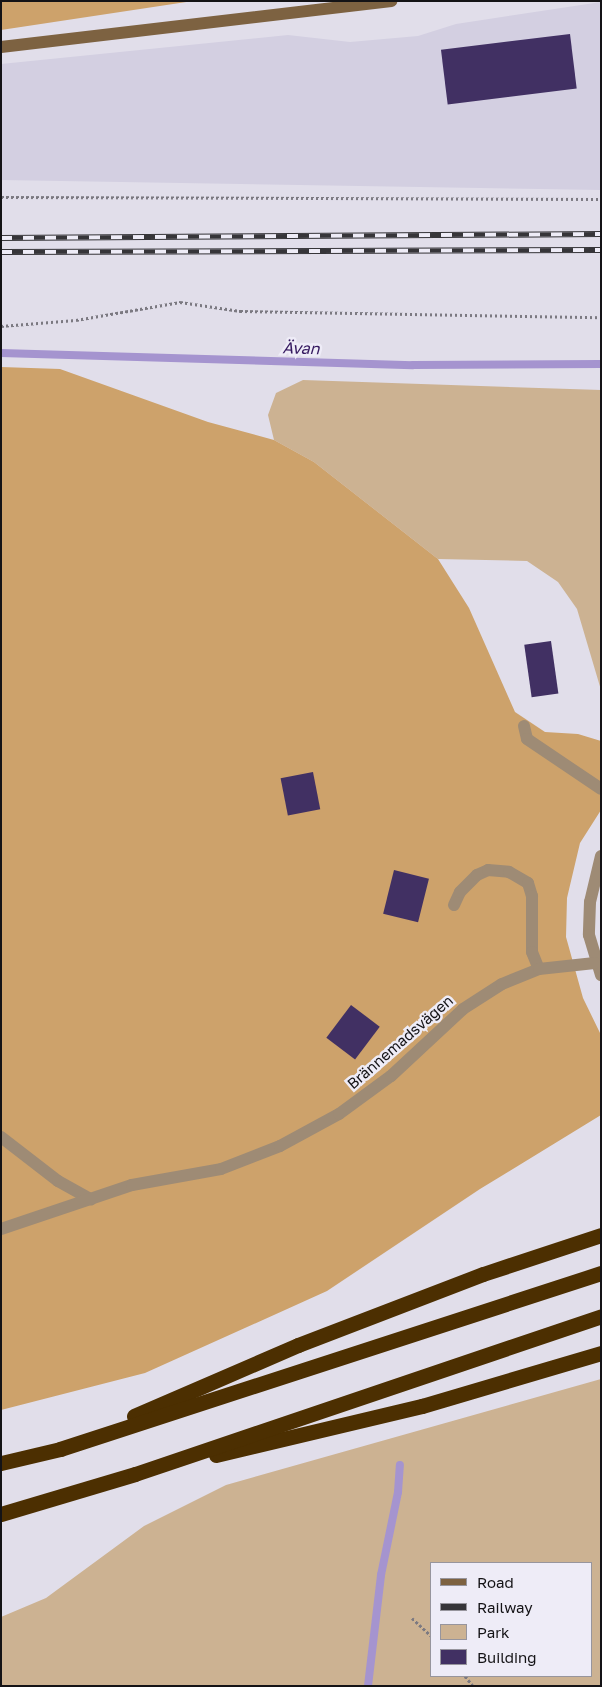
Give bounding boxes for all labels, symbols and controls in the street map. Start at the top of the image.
water label: Ävan [282,338,320,358]
street label: Brännemadsvägen [344,991,456,1093]
legend [430,1562,592,1677]
text: Road [477,1573,514,1591]
text: Railway [477,1598,533,1616]
text: Park [477,1623,509,1641]
text: Building [477,1648,537,1666]

